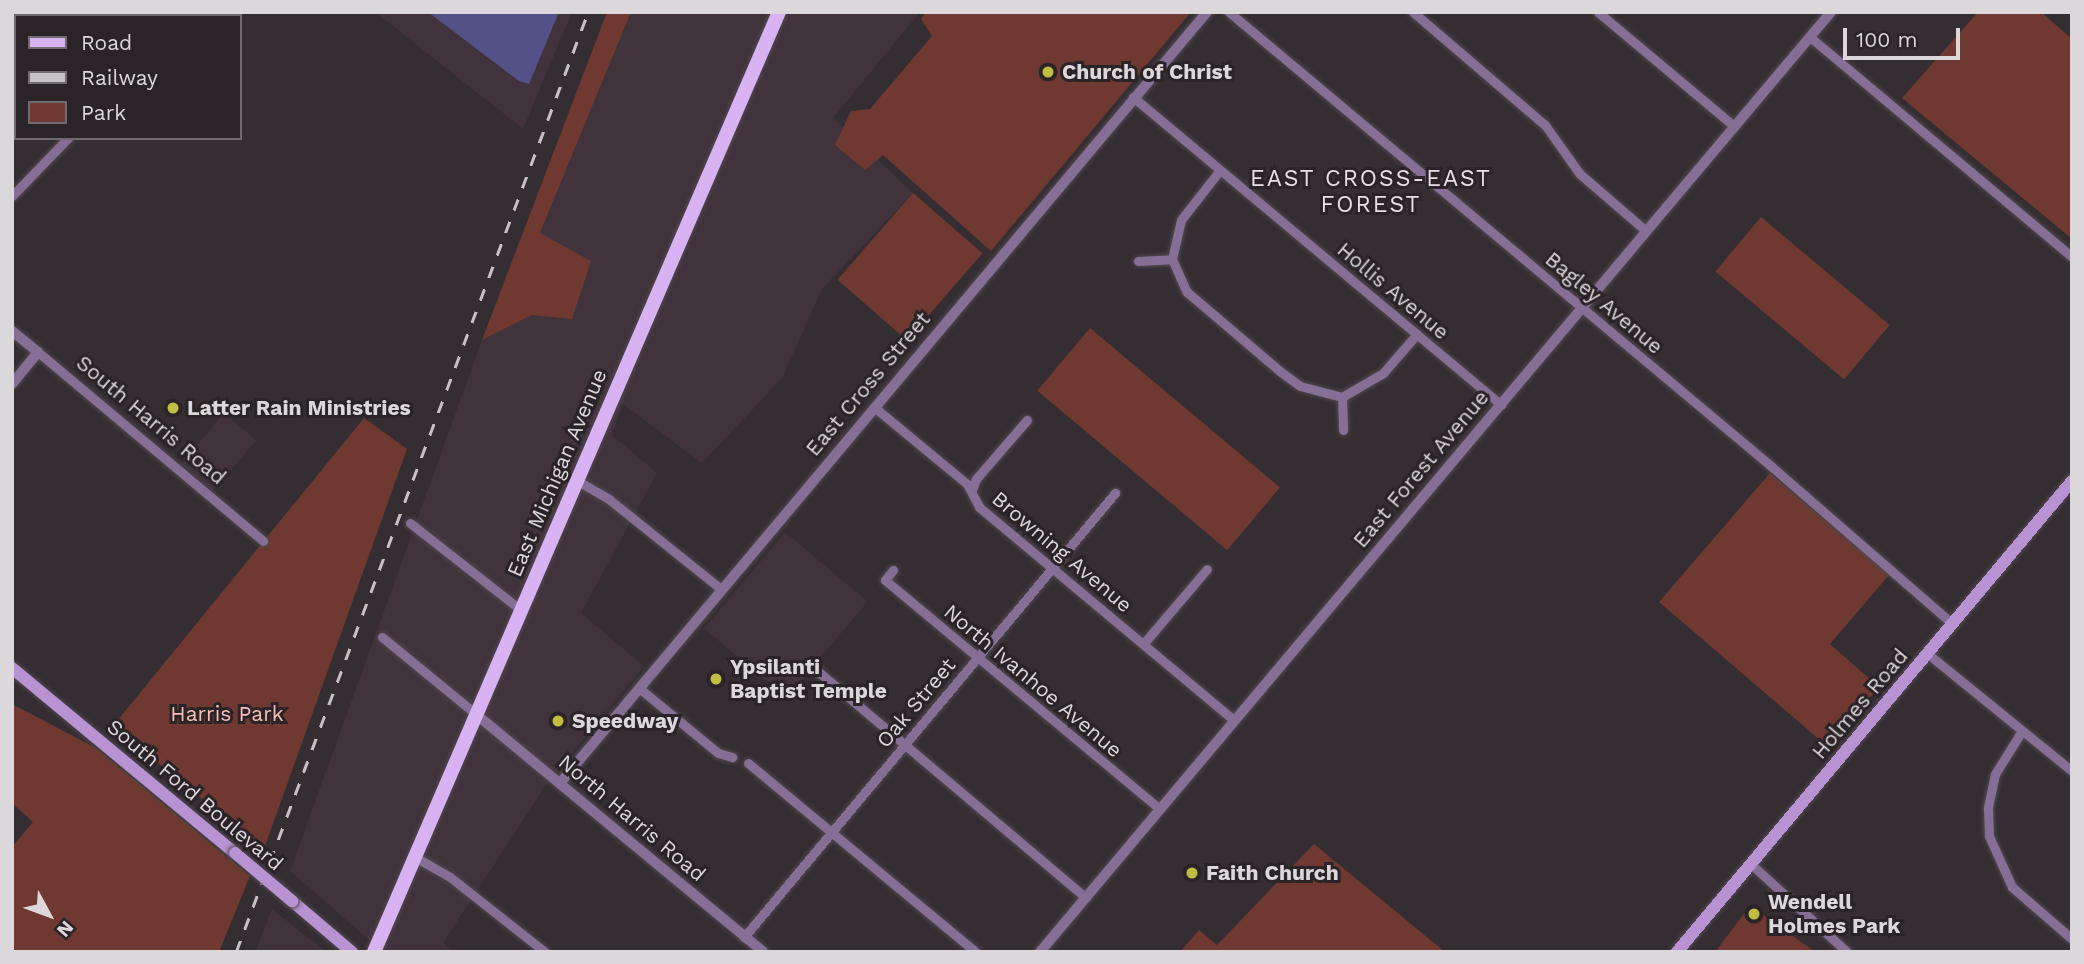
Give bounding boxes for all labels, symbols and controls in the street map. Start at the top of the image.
legend [14,14,242,140]
scale bar [1846,14,1963,58]
text: 100 m [1856,27,1918,52]
text: Road [81,30,132,55]
place label: Church of Christ [1062,59,1232,85]
marker: Church of Christ [1040,64,1056,80]
text: Railway [81,65,158,90]
text: Park [81,100,126,125]
district label: EAST CROSS-EAST FOREST [1252,165,1490,219]
street label: Hollis Avenue [1332,237,1454,345]
street label: Bagley Avenue [1540,246,1668,360]
street label: East Cross Street [800,307,936,461]
street label: South Harris Road [71,350,231,490]
street label: East Michigan Avenue [502,365,612,581]
street label: East Forest Avenue [1348,385,1494,553]
place label: Latter Rain Ministries [187,395,411,421]
marker: Latter Rain Ministries [165,400,181,416]
street label: Browning Avenue [987,486,1137,618]
street label: North Ivanhoe Avenue [938,599,1128,763]
street label: Holmes Road [1807,644,1913,764]
street label: Oak Street [871,653,961,753]
place label: Ypsilanti Baptist Temple [730,654,887,704]
marker: Ypsilanti Baptist Temple [708,671,724,687]
park label: Harris Park [170,701,284,727]
place label: Speedway [572,708,678,734]
marker: Speedway [550,713,566,729]
street label: South Ford Boulevard [102,714,288,876]
street label: North Harris Road [553,749,711,887]
place label: Faith Church [1206,860,1339,886]
marker: Faith Church [1184,865,1200,881]
north arrow [14,880,84,950]
place label: Wendell Holmes Park [1768,889,1900,939]
marker: Wendell Holmes Park [1746,906,1762,922]
text: N [52,916,79,942]

